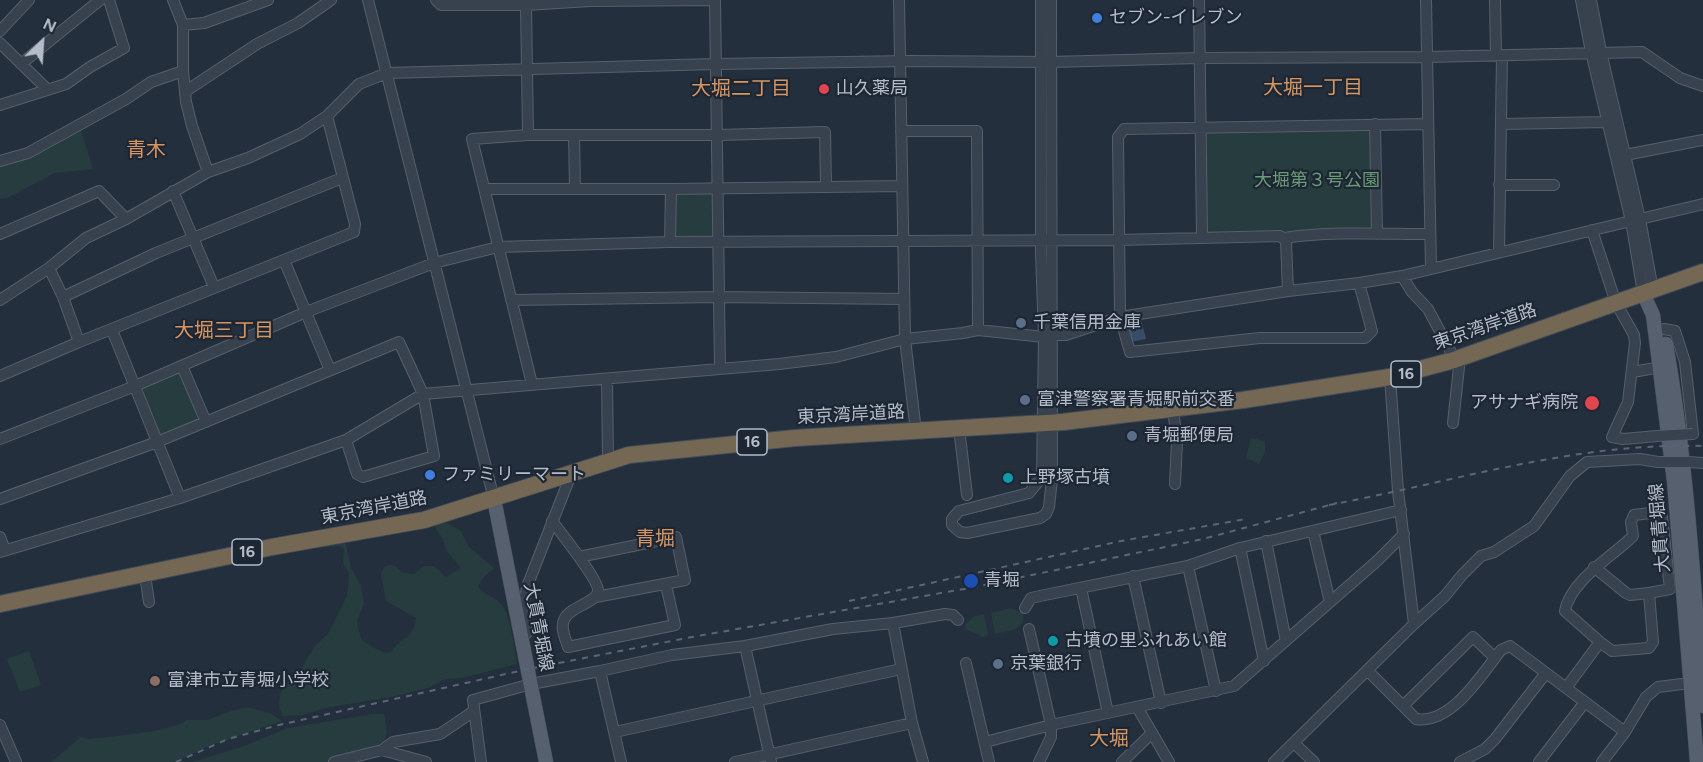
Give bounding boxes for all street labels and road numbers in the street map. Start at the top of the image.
street label: 東京湾岸道路 [1430,299,1540,355]
road number: 16 [1391,361,1421,387]
street label: 東京湾岸道路 [797,401,905,429]
road number: 16 [737,429,767,455]
street label: 大貫青堀線 [1645,482,1675,574]
street label: 東京湾岸道路 [319,487,429,529]
road number: 16 [232,539,262,565]
street label: 大貫青堀線 [519,581,557,673]

